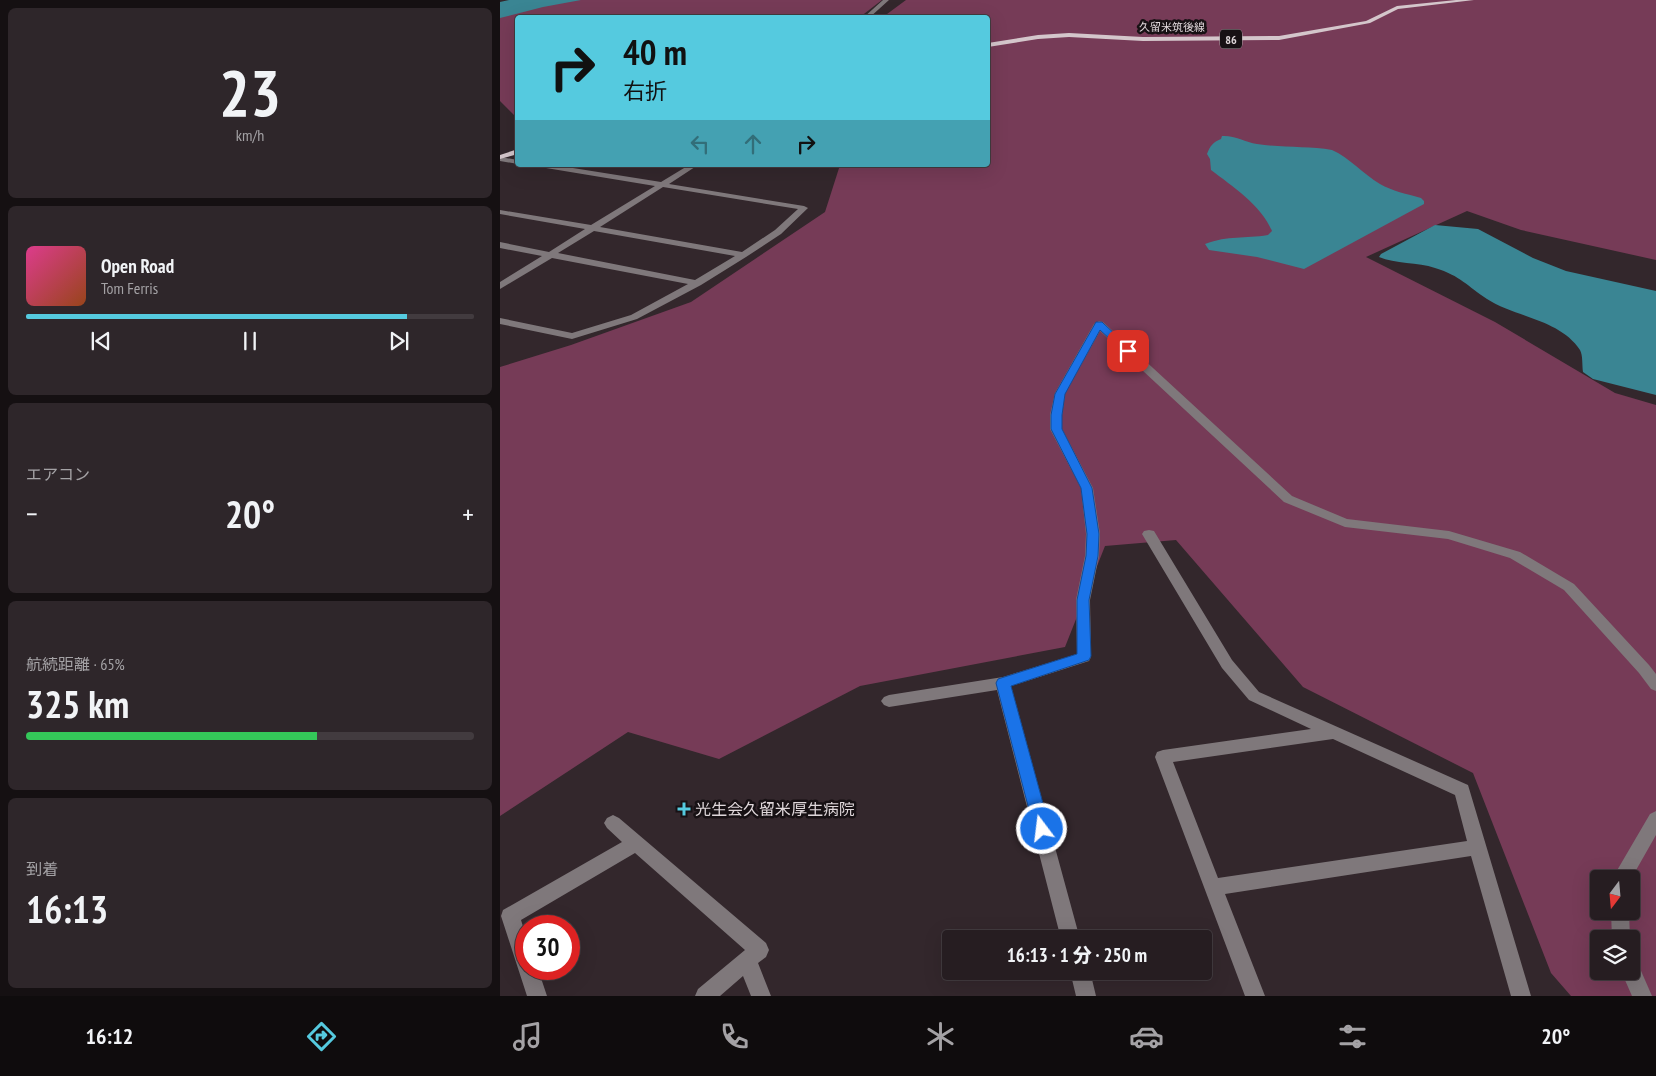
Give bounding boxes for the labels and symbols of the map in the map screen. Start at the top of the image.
street label: 久留米筑後線 [1139,20,1205,34]
road number: 86 [1220,30,1242,48]
pin [1107,330,1149,372]
place label: 光生会久留米厚生病院 [695,799,855,819]
marker: 光生会久留米厚生病院 [677,802,691,816]
position arrow [1015,802,1067,854]
north arrow [1590,870,1640,920]
speed limit sign: 30 [515,915,580,980]

